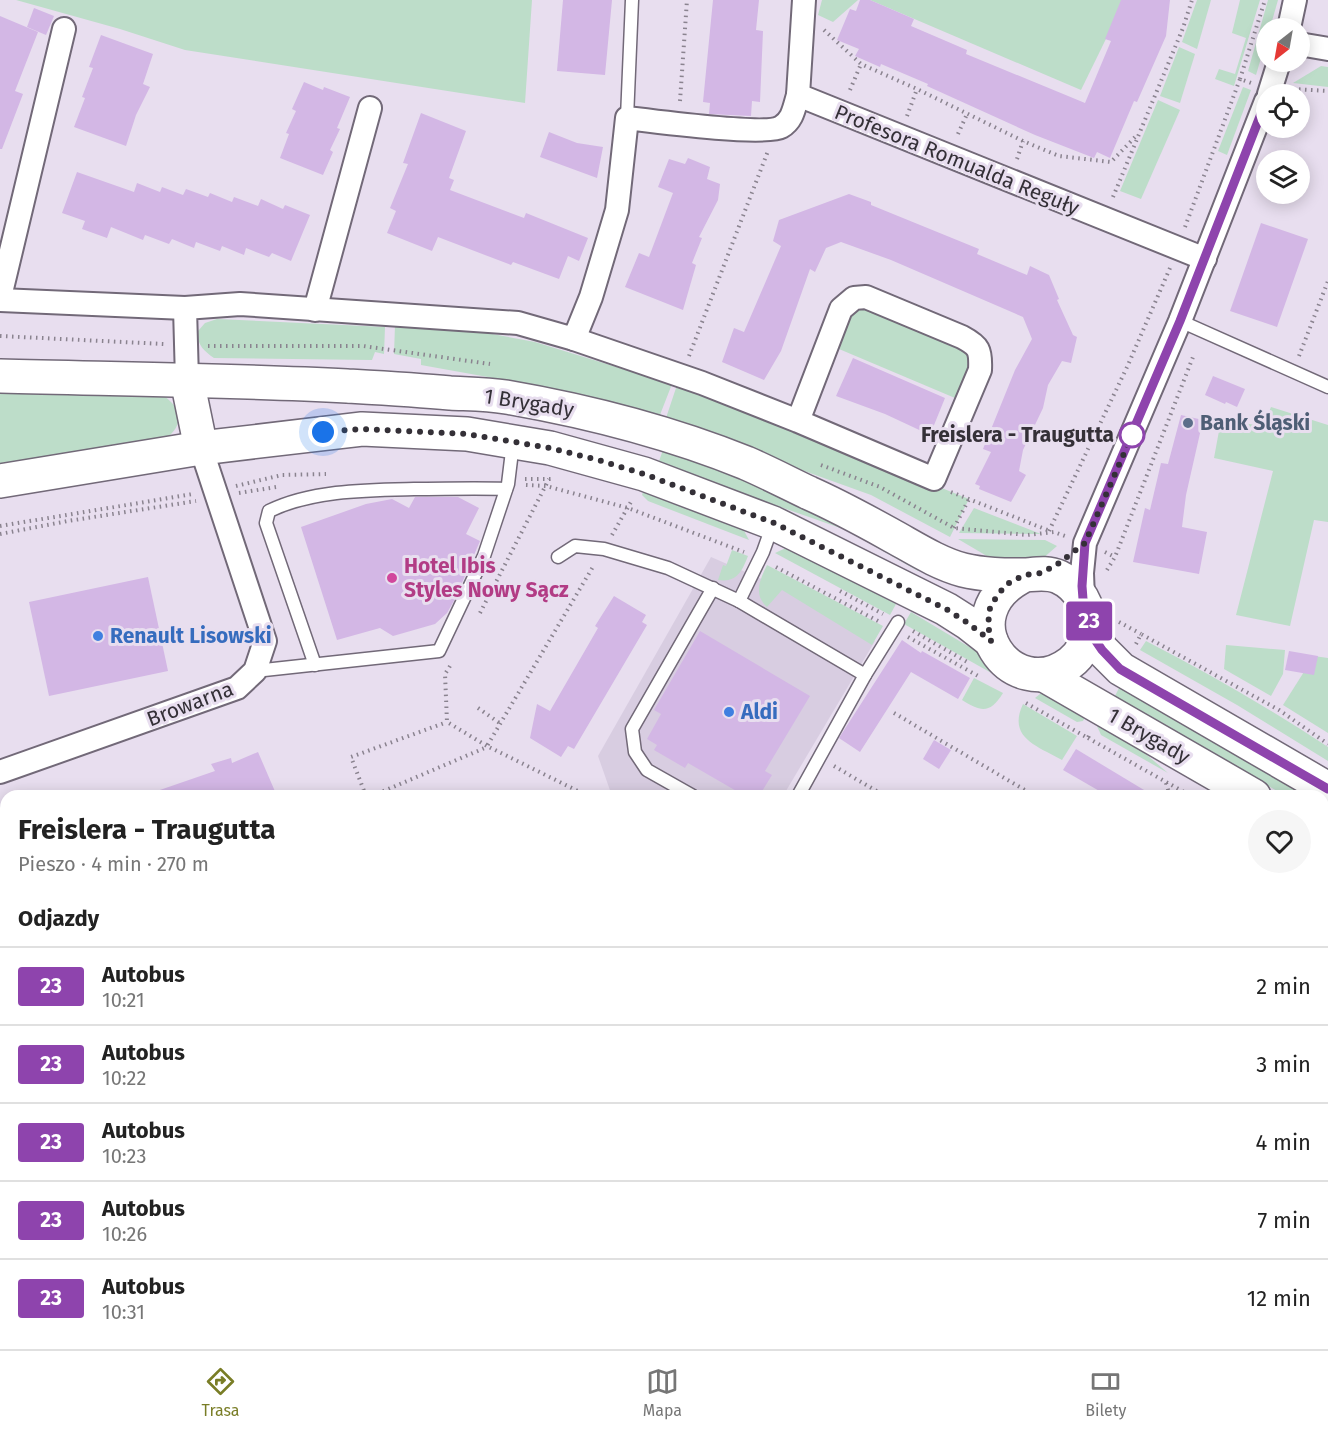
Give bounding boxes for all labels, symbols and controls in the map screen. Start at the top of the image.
north arrow [1256,18,1310,72]
map controls [1256,18,1310,204]
button: locate [1256,84,1310,138]
street label: Profesora Romualda Reguły [831,99,1084,221]
button: layers [1256,150,1310,204]
street label: 1 Brygady [482,383,576,423]
place label: Bank Śląski [1200,409,1310,436]
marker: Bank Śląski [1181,416,1195,430]
your location [308,417,338,447]
place label: Freislera - Traugutta [921,422,1114,448]
marker: Freislera - Traugutta [1119,422,1145,448]
place label: Hotel Ibis Styles Nowy Sącz [404,553,569,603]
marker: Hotel Ibis Styles Nowy Sącz [385,571,399,585]
line badge: 23 [1062,602,1116,640]
text: 23 [1078,608,1100,634]
place label: Renault Lisowski [110,623,272,649]
marker: Renault Lisowski [91,629,105,643]
street label: Browarna [143,676,237,732]
place label: Aldi [740,699,778,725]
street label: 1 Brygady [1103,702,1195,770]
marker: Aldi [722,705,736,719]
button: heart [1248,810,1311,873]
text: Freislera - Traugutta [18,813,276,846]
text: Pieszo · 4 min · 270 m [18,852,209,876]
text: Odjazdy [18,905,99,932]
text: Autobus [102,961,185,988]
text: 23 [40,973,62,999]
text: 2 min [1256,973,1311,1000]
text: 10:21 [102,988,145,1012]
text: Autobus [102,1039,185,1066]
text: 23 [40,1051,62,1077]
text: 3 min [1256,1051,1311,1078]
text: 10:22 [102,1066,146,1090]
text: Autobus [102,1117,185,1144]
text: 23 [40,1129,62,1155]
text: 4 min [1256,1129,1311,1156]
text: 10:23 [102,1144,146,1168]
text: Autobus [102,1195,185,1222]
text: 23 [40,1207,62,1233]
text: 7 min [1257,1207,1311,1234]
text: 10:26 [102,1222,147,1246]
text: Autobus [102,1273,185,1300]
text: 23 [40,1285,62,1311]
text: 12 min [1247,1285,1311,1312]
text: 10:31 [102,1300,145,1324]
tab: Trasa [202,1365,240,1420]
tab: Mapa [643,1365,682,1420]
tab: Bilety [1085,1365,1126,1420]

